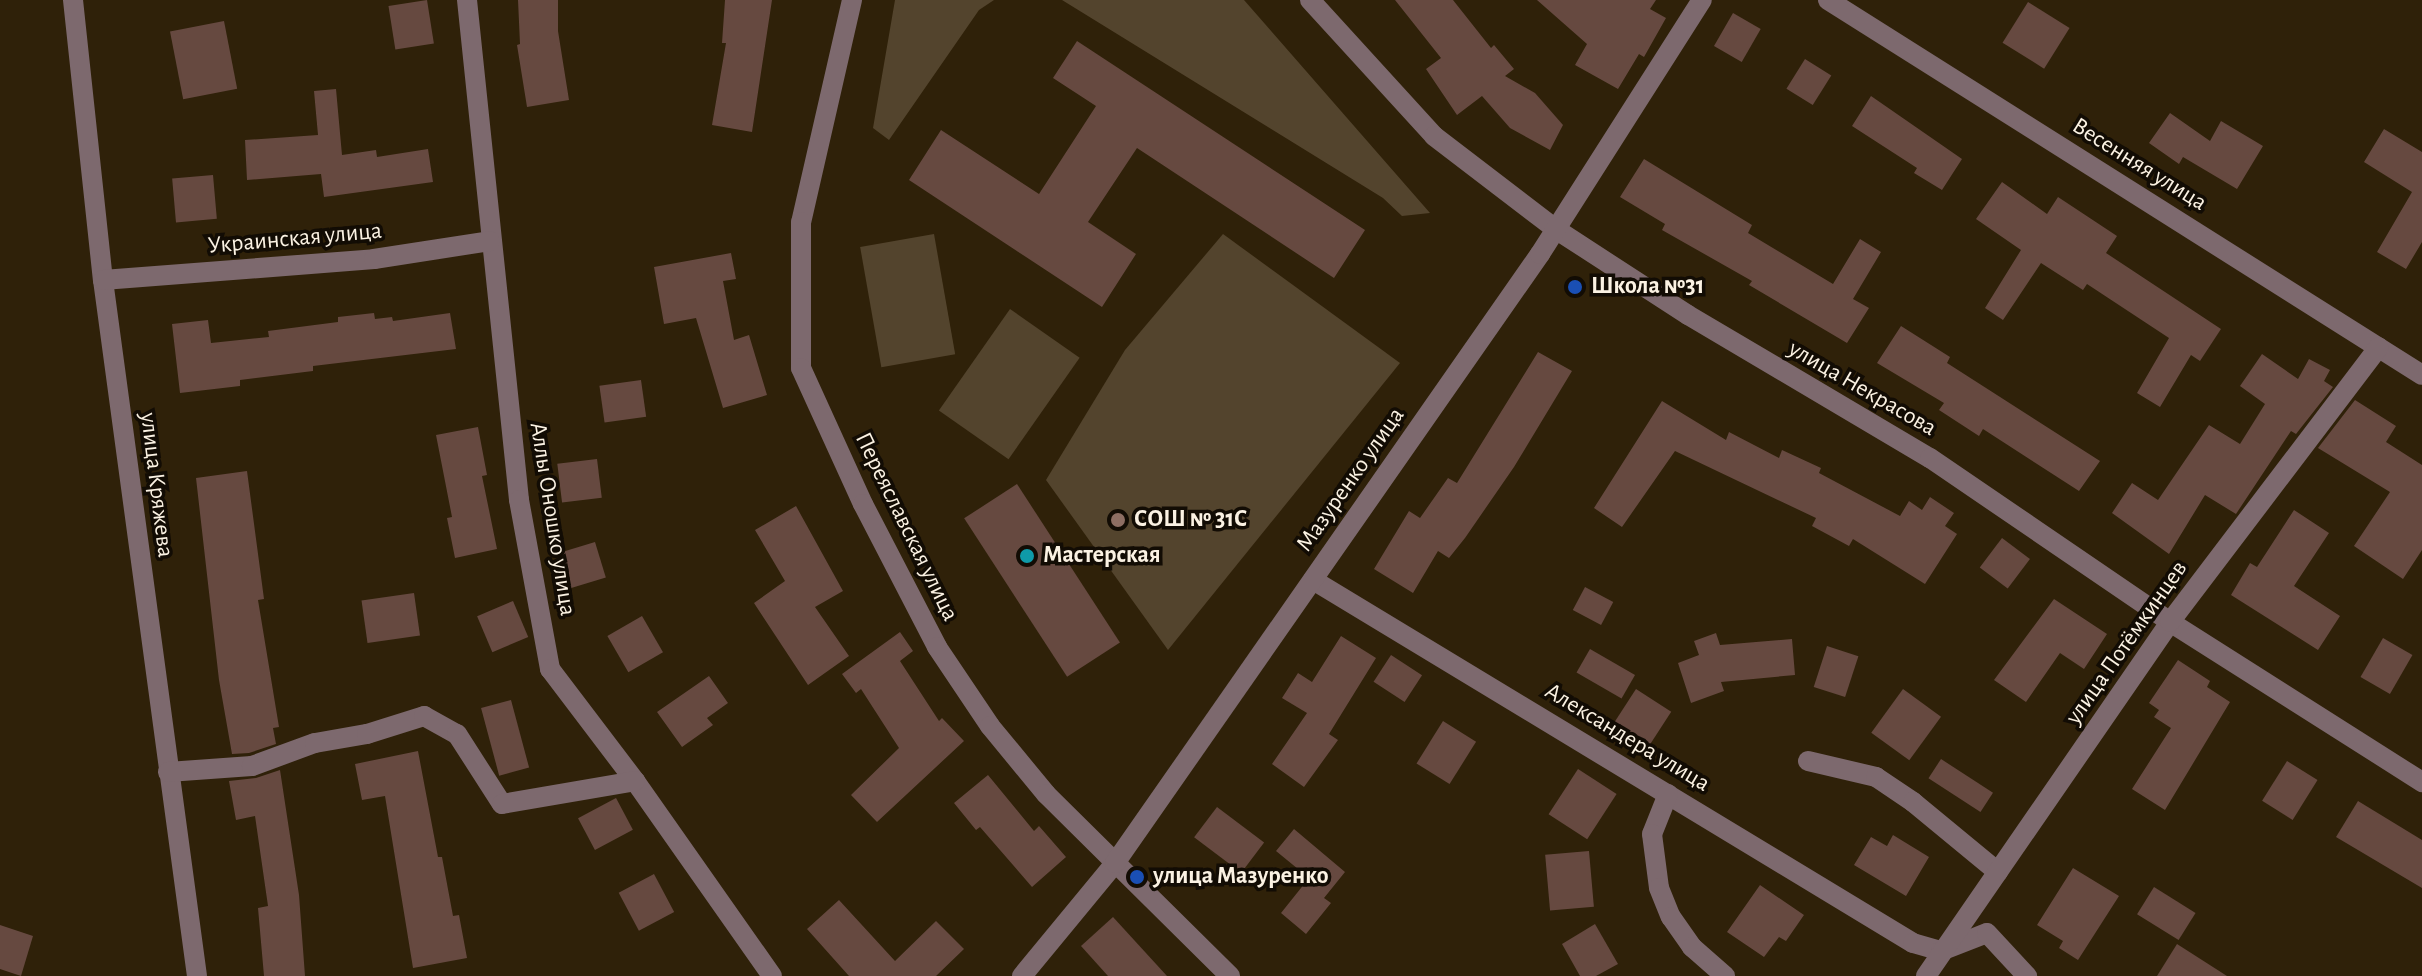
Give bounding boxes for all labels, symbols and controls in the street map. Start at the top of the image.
street label: Весенняя улица [2066,112,2212,218]
street label: Украинская улица [207,217,383,261]
place label: Школа №31 [1591,273,1704,301]
marker: Школа №31 [1566,278,1584,296]
street label: улица Некрасова [1783,335,1941,443]
street label: Мазуренко улица [1291,402,1411,558]
street label: улица Кряжева [133,411,179,559]
street label: Аллы Оношко улица [522,420,582,618]
street label: Переяславская улица [848,428,964,626]
place label: СОШ № 31С [1134,506,1247,534]
marker: СОШ № 31С [1109,511,1127,529]
place label: Мастерская [1043,542,1161,570]
marker: Мастерская [1018,547,1036,565]
street label: улица Потёмкинцев [2060,556,2194,730]
street label: Александера улица [1539,677,1715,799]
place label: улица Мазуренко [1153,863,1328,891]
marker: улица Мазуренко [1128,868,1146,886]

